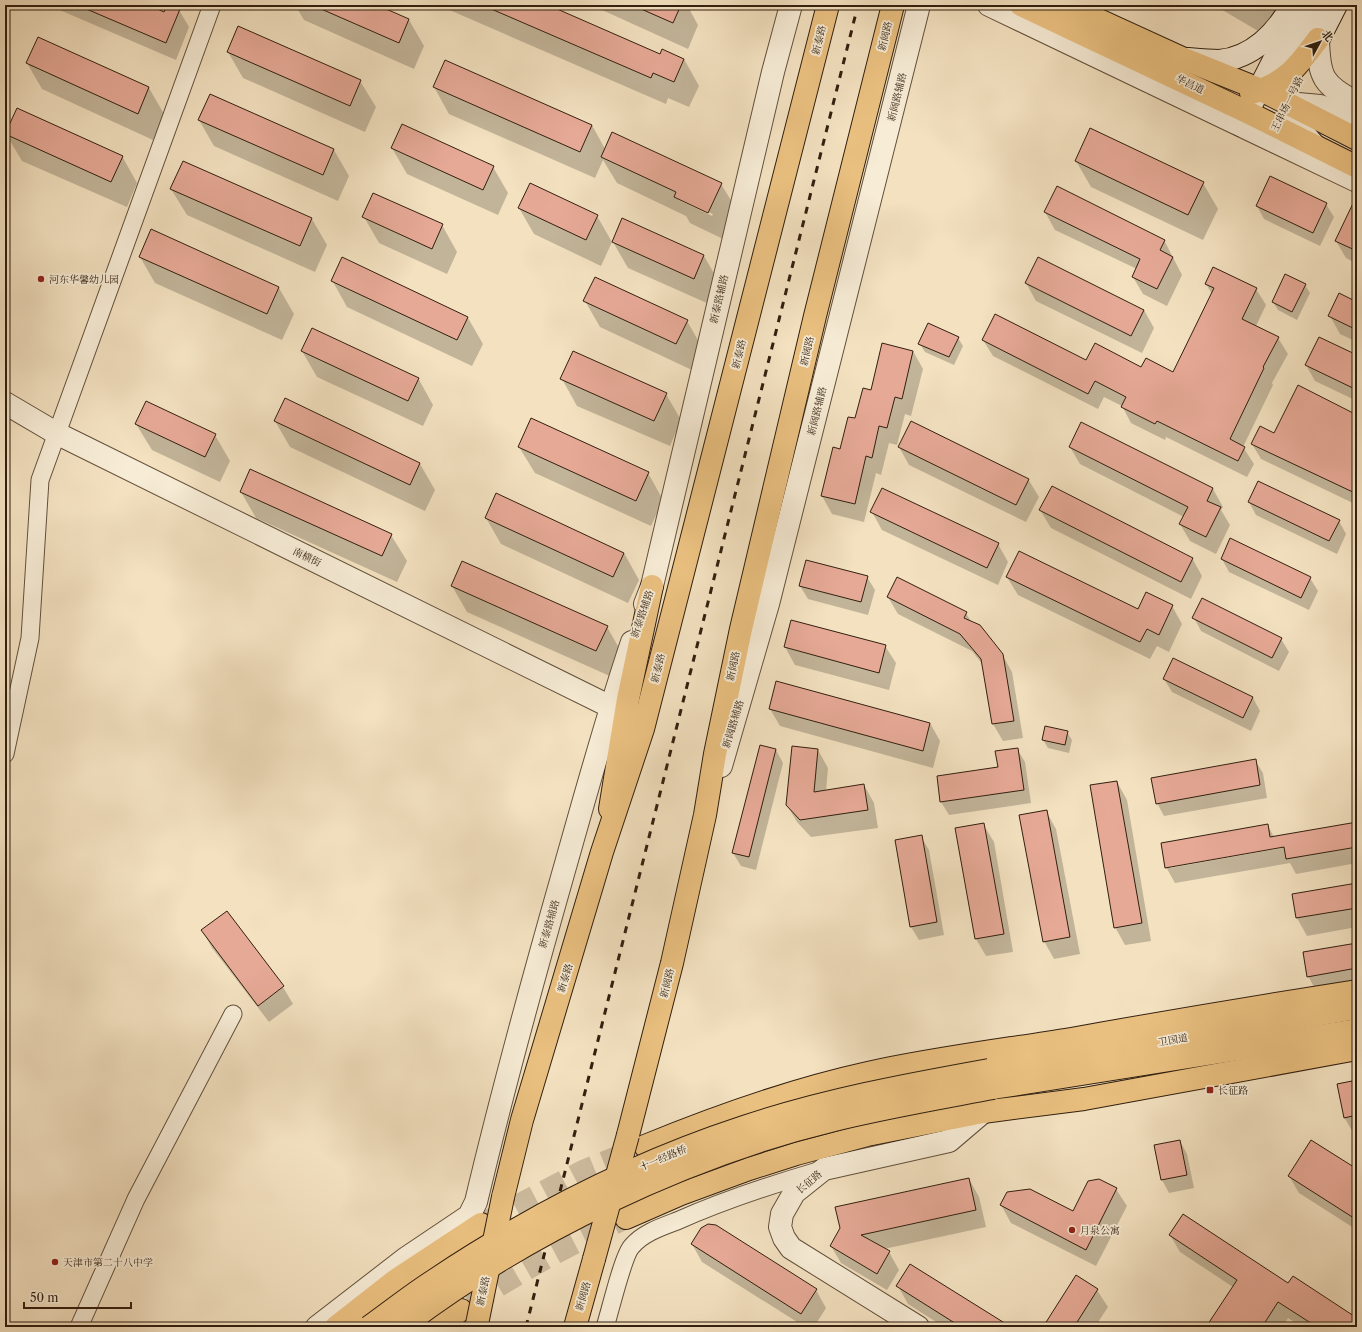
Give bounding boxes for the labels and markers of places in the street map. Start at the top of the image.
place label: 河东华馨幼儿园 [49,273,119,286]
marker: 河东华馨幼儿园 [36,274,46,284]
place label: 长征路 [1218,1084,1248,1097]
marker: 长征路 [1205,1085,1215,1095]
place label: 月泉公寓 [1080,1224,1120,1237]
marker: 月泉公寓 [1067,1225,1077,1235]
place label: 天津市第二十八中学 [63,1256,153,1269]
marker: 天津市第二十八中学 [50,1257,60,1267]

